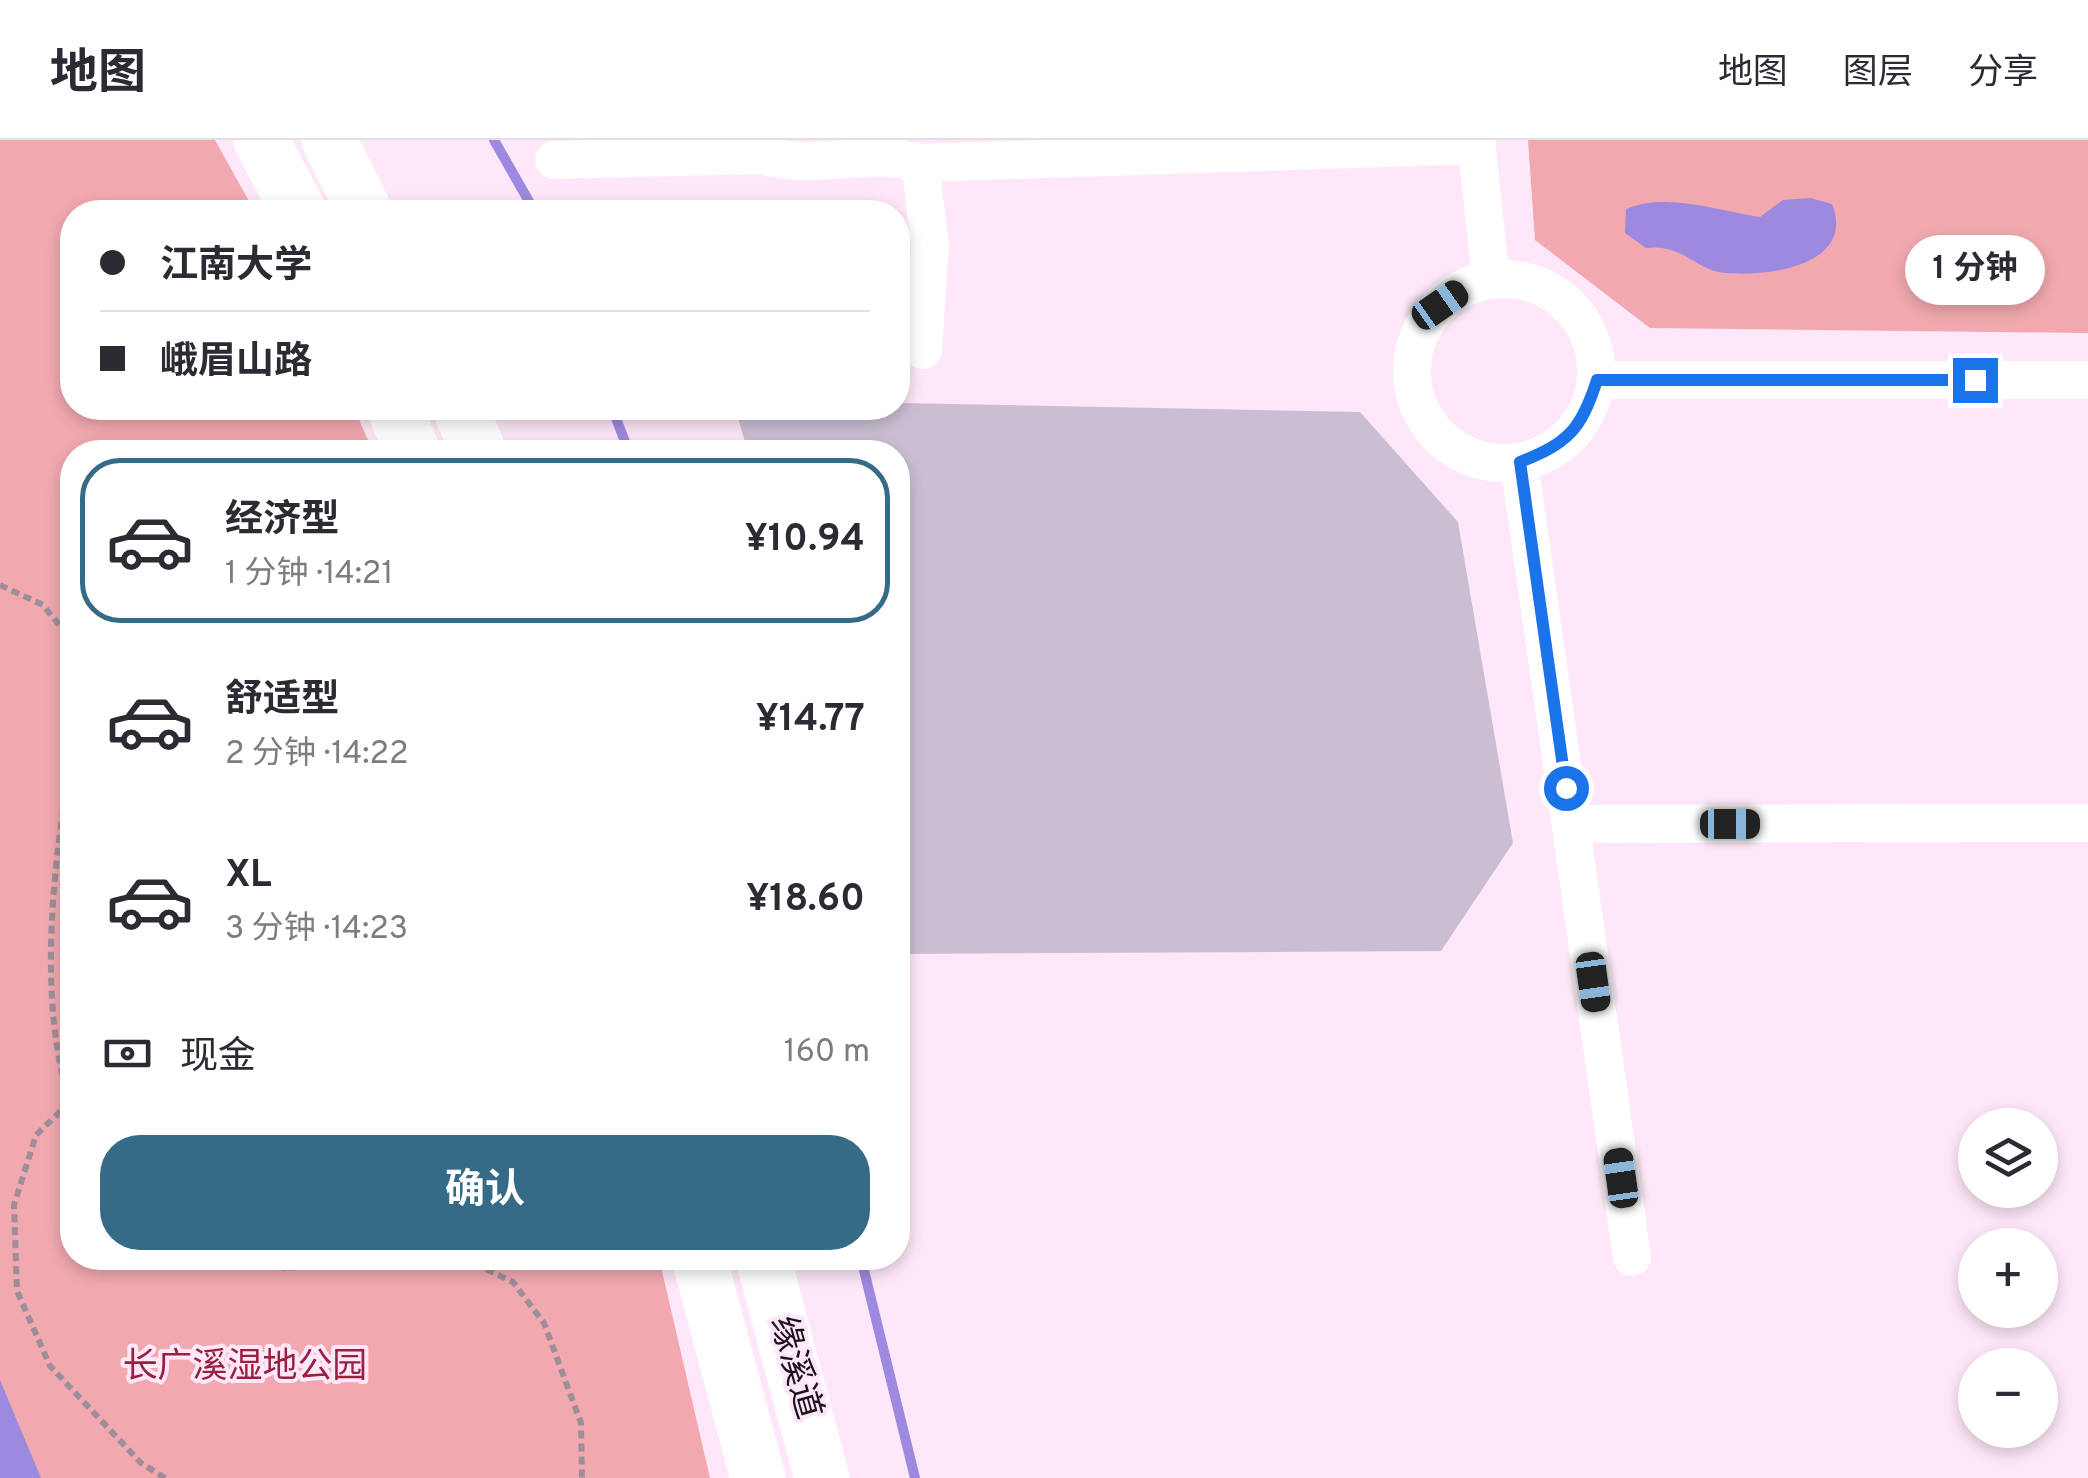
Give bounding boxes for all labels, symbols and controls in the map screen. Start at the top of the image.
text: 地图 [50,46,146,106]
text: 地图 [1718,52,1788,96]
text: 图层 [1843,52,1913,96]
text: 分享 [1968,52,2038,96]
callout: 1 分钟 [1905,235,2045,305]
text: 江南大学 [160,243,312,292]
text: 1 分钟 [1933,250,2017,290]
car [1407,276,1473,334]
text: 峨眉山路 [160,339,312,388]
route end [1953,358,1998,403]
icon: car [105,496,195,586]
text: 经济型 [225,497,339,546]
text: ¥10.94 [745,516,865,565]
text: 1 分钟 · 14:21 [225,555,393,595]
icon: car [105,676,195,766]
text: 舒适型 [225,677,339,726]
text: ¥14.77 [756,696,865,745]
text: 2 分钟 · 14:22 [225,735,409,775]
route start [1544,766,1589,811]
car [1700,809,1760,839]
text: XL [225,852,272,901]
icon: car [105,856,195,946]
text: ¥18.60 [746,876,865,925]
text: 3 分钟 · 14:23 [225,910,408,950]
car [1574,950,1612,1014]
icon: cash [100,1026,155,1081]
text: 160 m [784,1033,870,1073]
text: 现金 [180,1034,256,1083]
map controls [1958,1108,2058,1448]
button: layers [1958,1108,2058,1208]
button: 确认 [100,1135,870,1250]
car [1602,1146,1640,1210]
button: + [1958,1228,2058,1328]
street label: 缘溪道 [758,1311,830,1425]
park label: 长广溪湿地公园 [122,1346,368,1390]
button: − [1958,1348,2058,1448]

